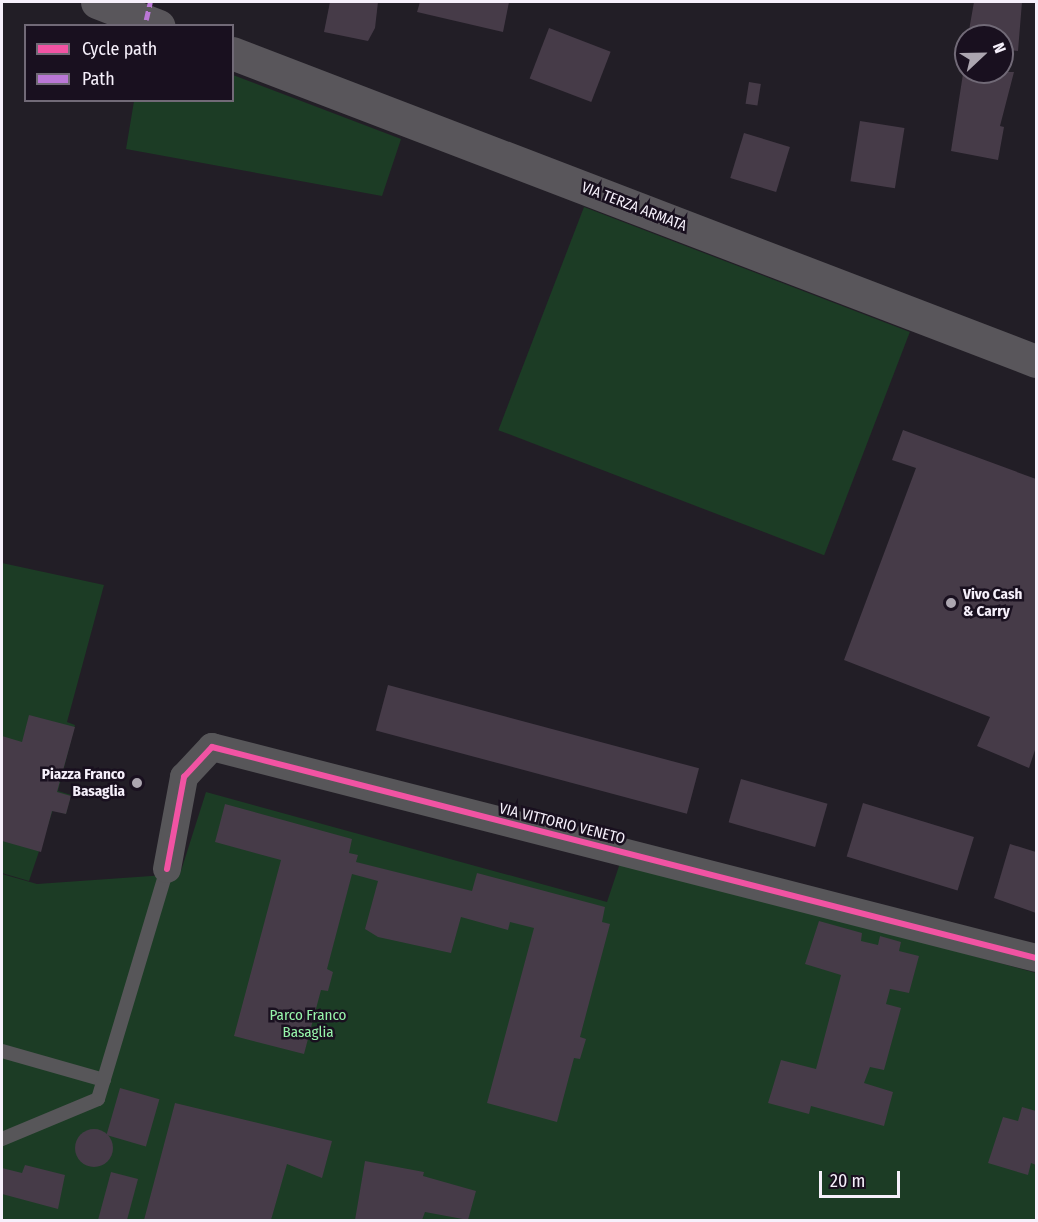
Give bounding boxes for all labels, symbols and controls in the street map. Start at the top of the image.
legend [24,24,234,102]
north arrow [954,24,1014,84]
text: Cycle path [82,38,157,60]
text: N [989,40,1010,56]
text: Path [82,68,115,90]
street label: VIA TERZA ARMATA [579,179,689,235]
place label: Vivo Cash & Carry [963,585,1022,620]
marker: Vivo Cash & Carry [944,596,958,610]
place label: Piazza Franco Basaglia [42,765,125,800]
marker: Piazza Franco Basaglia [130,776,144,790]
street label: VIA VITTORIO VENETO [497,800,627,848]
park label: Parco Franco Basaglia [270,1006,346,1041]
scale bar [822,1159,903,1197]
text: 20 m [830,1170,865,1192]

